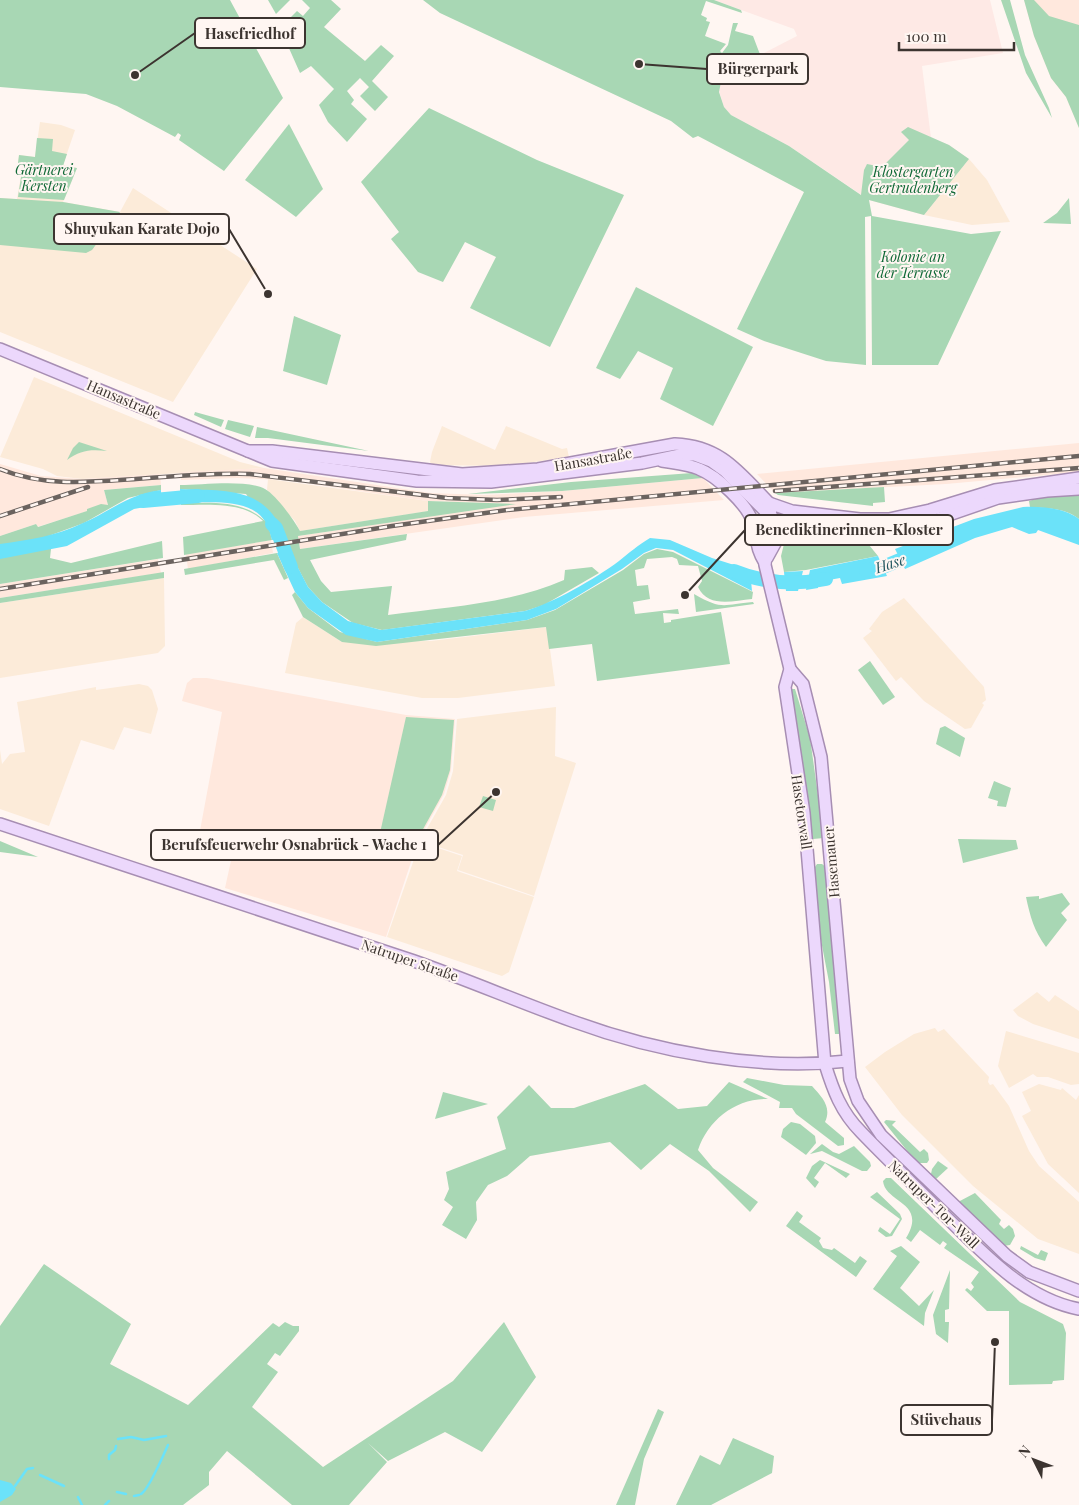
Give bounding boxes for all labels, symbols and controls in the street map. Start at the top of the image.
callout: Hasefriedhof [195,18,305,48]
scale bar [899,20,1014,52]
text: Hasefriedhof [205,23,297,43]
text: 100 m [906,26,947,46]
callout: Bürgerpark [707,54,808,84]
text: Bürgerpark [718,58,799,78]
park label: Gärtnerei Kersten [15,160,74,195]
park label: Klostergarten Gertrudenberg [869,162,958,197]
callout: Shuyukan Karate Dojo [54,214,229,244]
text: Shuyukan Karate Dojo [64,218,220,238]
park label: Kolonie an der Terrasse [877,247,949,282]
street label: Hansastraße [84,375,164,423]
street label: Hansastraße [553,443,633,475]
callout: Benediktinerinnen-Kloster [745,515,953,545]
text: Benediktinerinnen-Kloster [755,519,943,539]
water label: Hase [871,549,908,578]
street label: Hasetorwall [787,773,817,851]
street label: Hasemauer [818,825,844,899]
callout: Berufsfeuerwehr Osnabrück - Wache 1 [151,830,438,860]
text: Berufsfeuerwehr Osnabrück - Wache 1 [161,834,427,854]
street label: Natruper Straße [359,934,461,986]
street label: Natruper-Tor-Wall [884,1156,984,1252]
callout: Stüvehaus [901,1405,992,1435]
text: Stüvehaus [911,1409,982,1429]
north arrow [1009,1435,1059,1485]
text: N [1014,1441,1034,1461]

